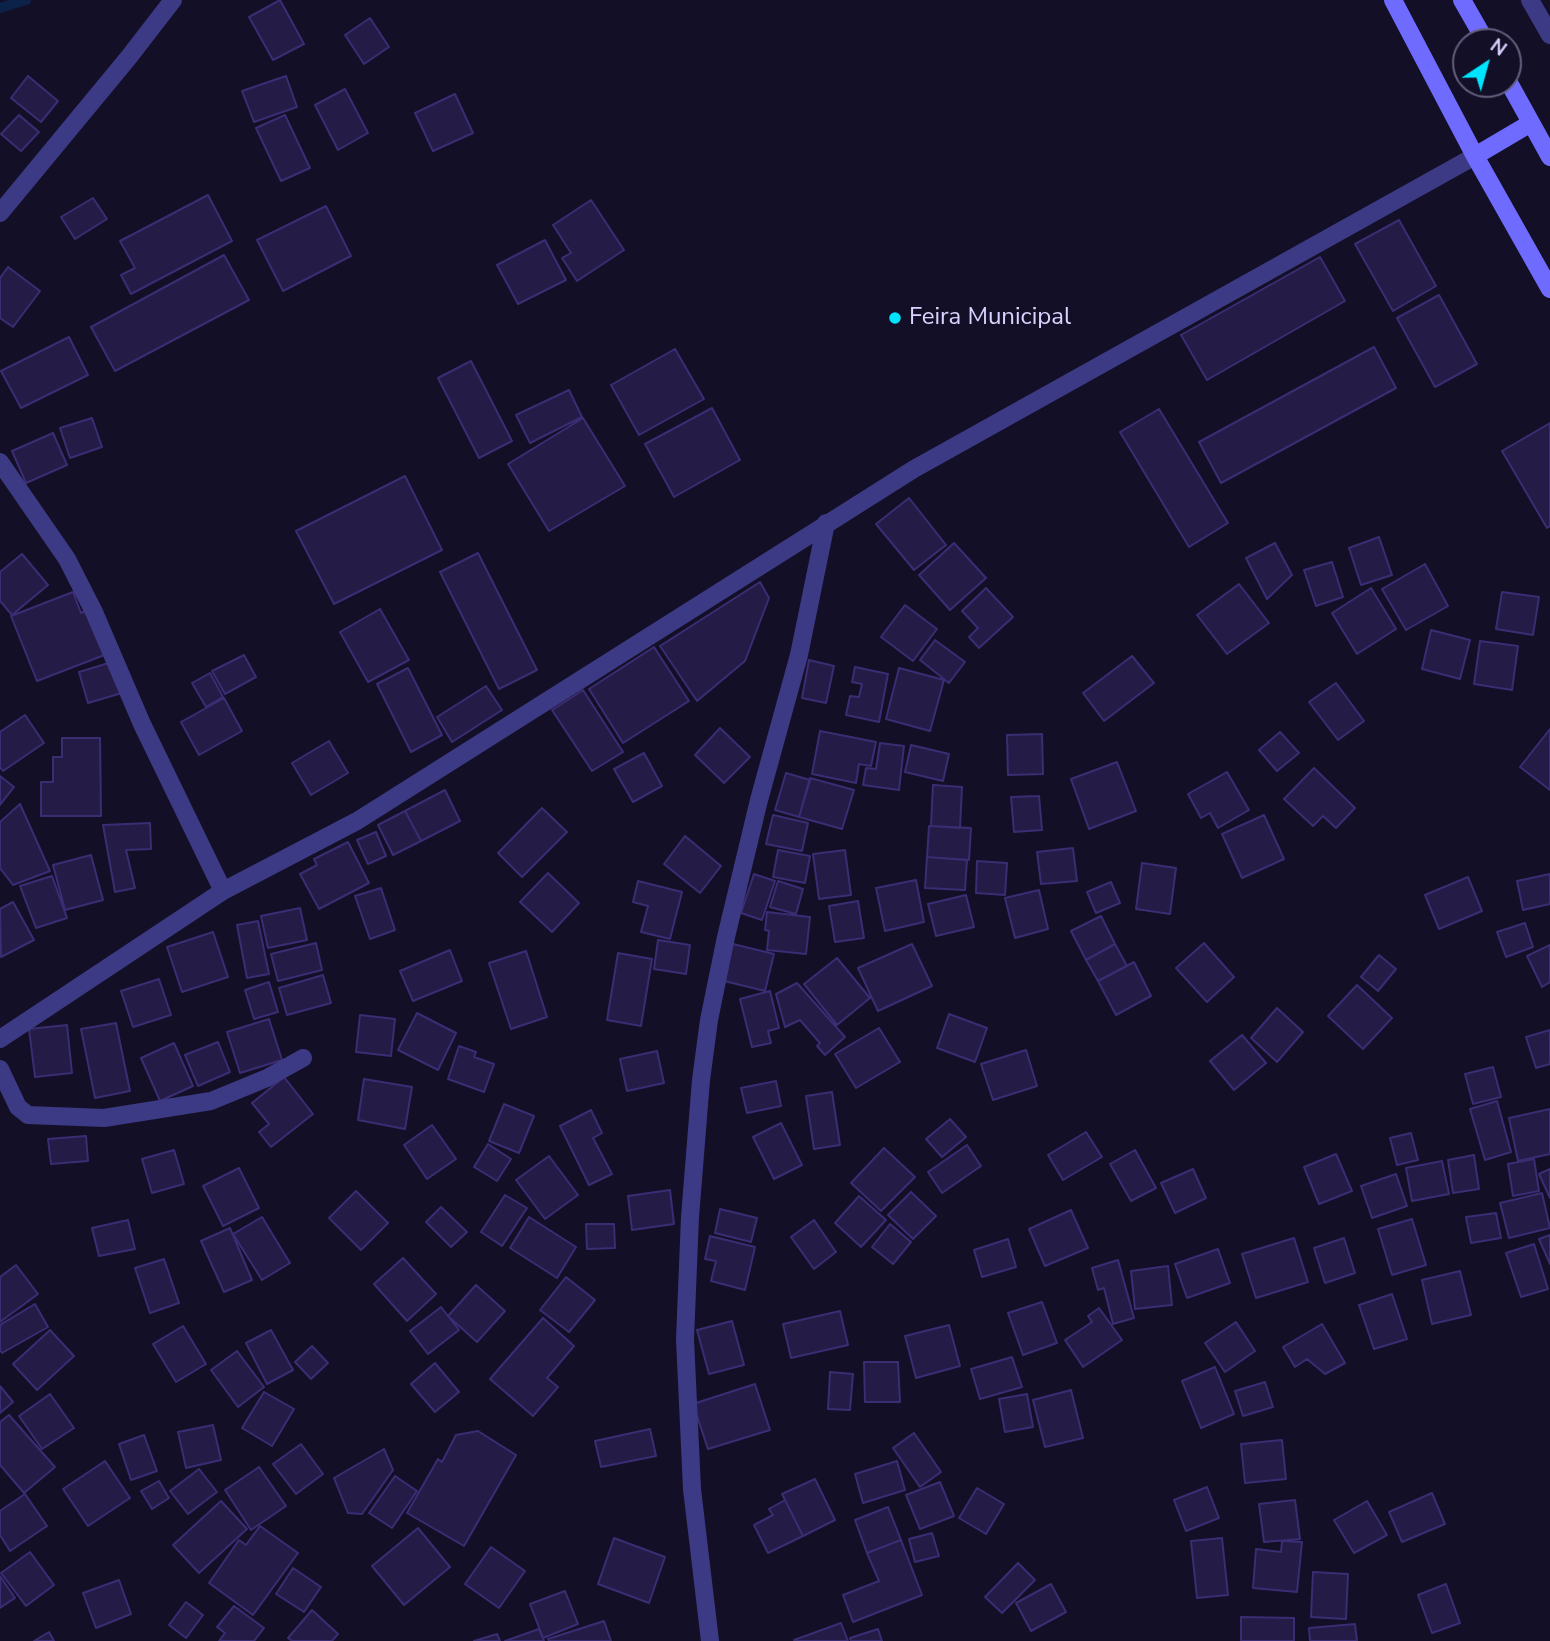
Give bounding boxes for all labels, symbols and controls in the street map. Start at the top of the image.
north arrow [1452,28,1522,98]
text: N [1485,33,1512,62]
place label: Feira Municipal [909,304,1071,332]
marker: Feira Municipal [887,310,903,326]

